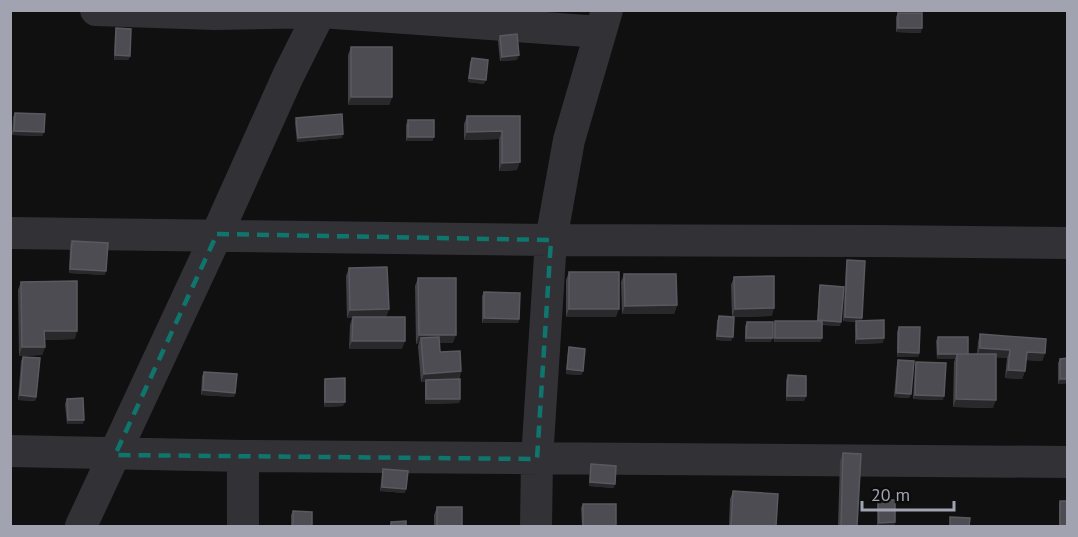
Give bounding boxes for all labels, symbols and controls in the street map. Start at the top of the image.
scale bar [862,474,954,512]
text: 20 m [871,483,910,506]

